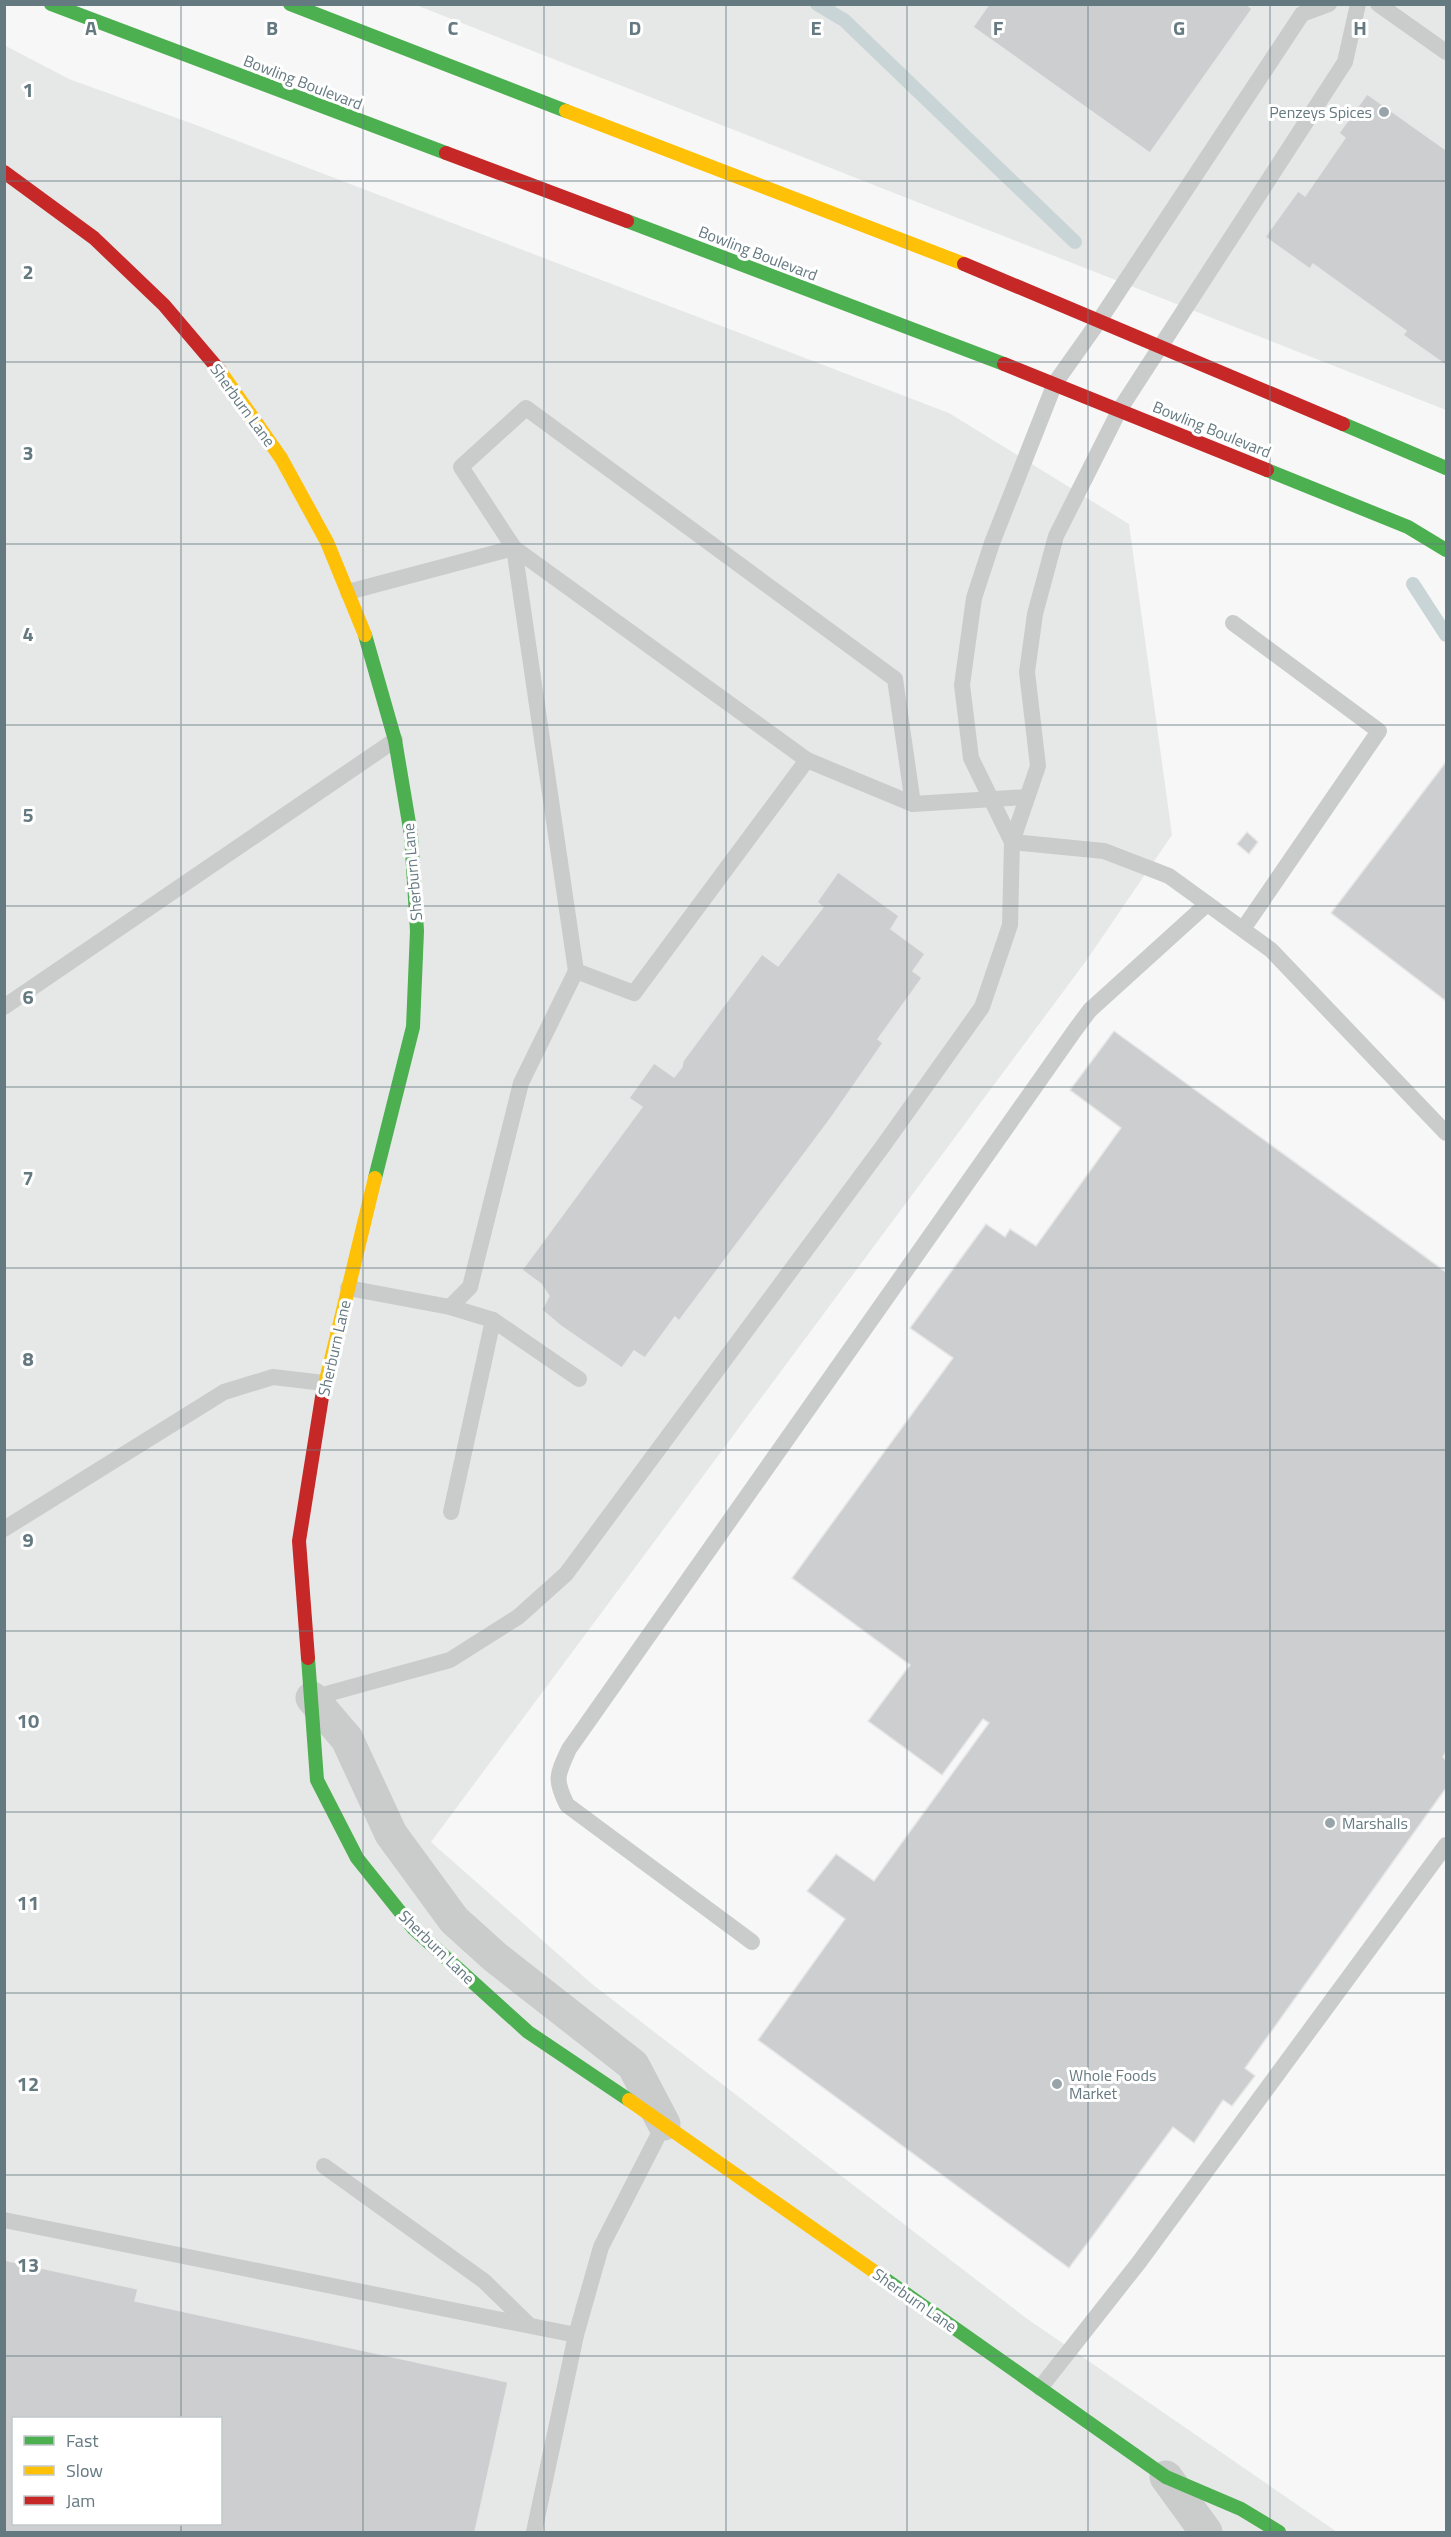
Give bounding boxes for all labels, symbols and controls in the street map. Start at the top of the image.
text: A [85,12,97,43]
text: B [266,12,278,43]
text: C [448,12,459,43]
text: D [629,12,641,43]
text: E [810,12,822,43]
text: F [993,12,1004,43]
text: G [1173,12,1185,43]
text: H [1353,12,1367,43]
street label: Bowling Boulevard [240,48,366,116]
text: 1 [22,74,34,105]
place label: Penzeys Spices [1269,100,1372,124]
marker: Penzeys Spices [1377,105,1391,119]
street label: Bowling Boulevard [695,219,821,287]
text: 2 [22,256,34,287]
street label: Sherburn Lane [205,358,281,452]
street label: Bowling Boulevard [1149,394,1275,464]
text: 3 [22,437,34,468]
text: 4 [22,618,34,649]
text: 5 [22,799,34,830]
street label: Sherburn Lane [396,822,428,922]
text: 6 [22,981,34,1012]
text: 7 [22,1162,34,1193]
street label: Sherburn Lane [311,1298,357,1398]
text: 8 [22,1343,34,1374]
text: 9 [22,1524,34,1555]
text: 10 [17,1705,39,1736]
place label: Marshalls [1342,1811,1408,1835]
marker: Marshalls [1323,1816,1337,1830]
text: 11 [17,1887,39,1918]
street label: Sherburn Lane [393,1904,481,1990]
place label: Whole Foods Market [1069,2063,1156,2105]
text: 12 [17,2068,39,2099]
marker: Whole Foods Market [1050,2077,1064,2091]
text: 13 [17,2249,39,2280]
street label: Sherburn Lane [868,2262,962,2338]
legend [12,2417,222,2525]
text: Fast [66,2427,99,2454]
text: Slow [66,2457,103,2484]
text: Jam [66,2487,95,2514]

